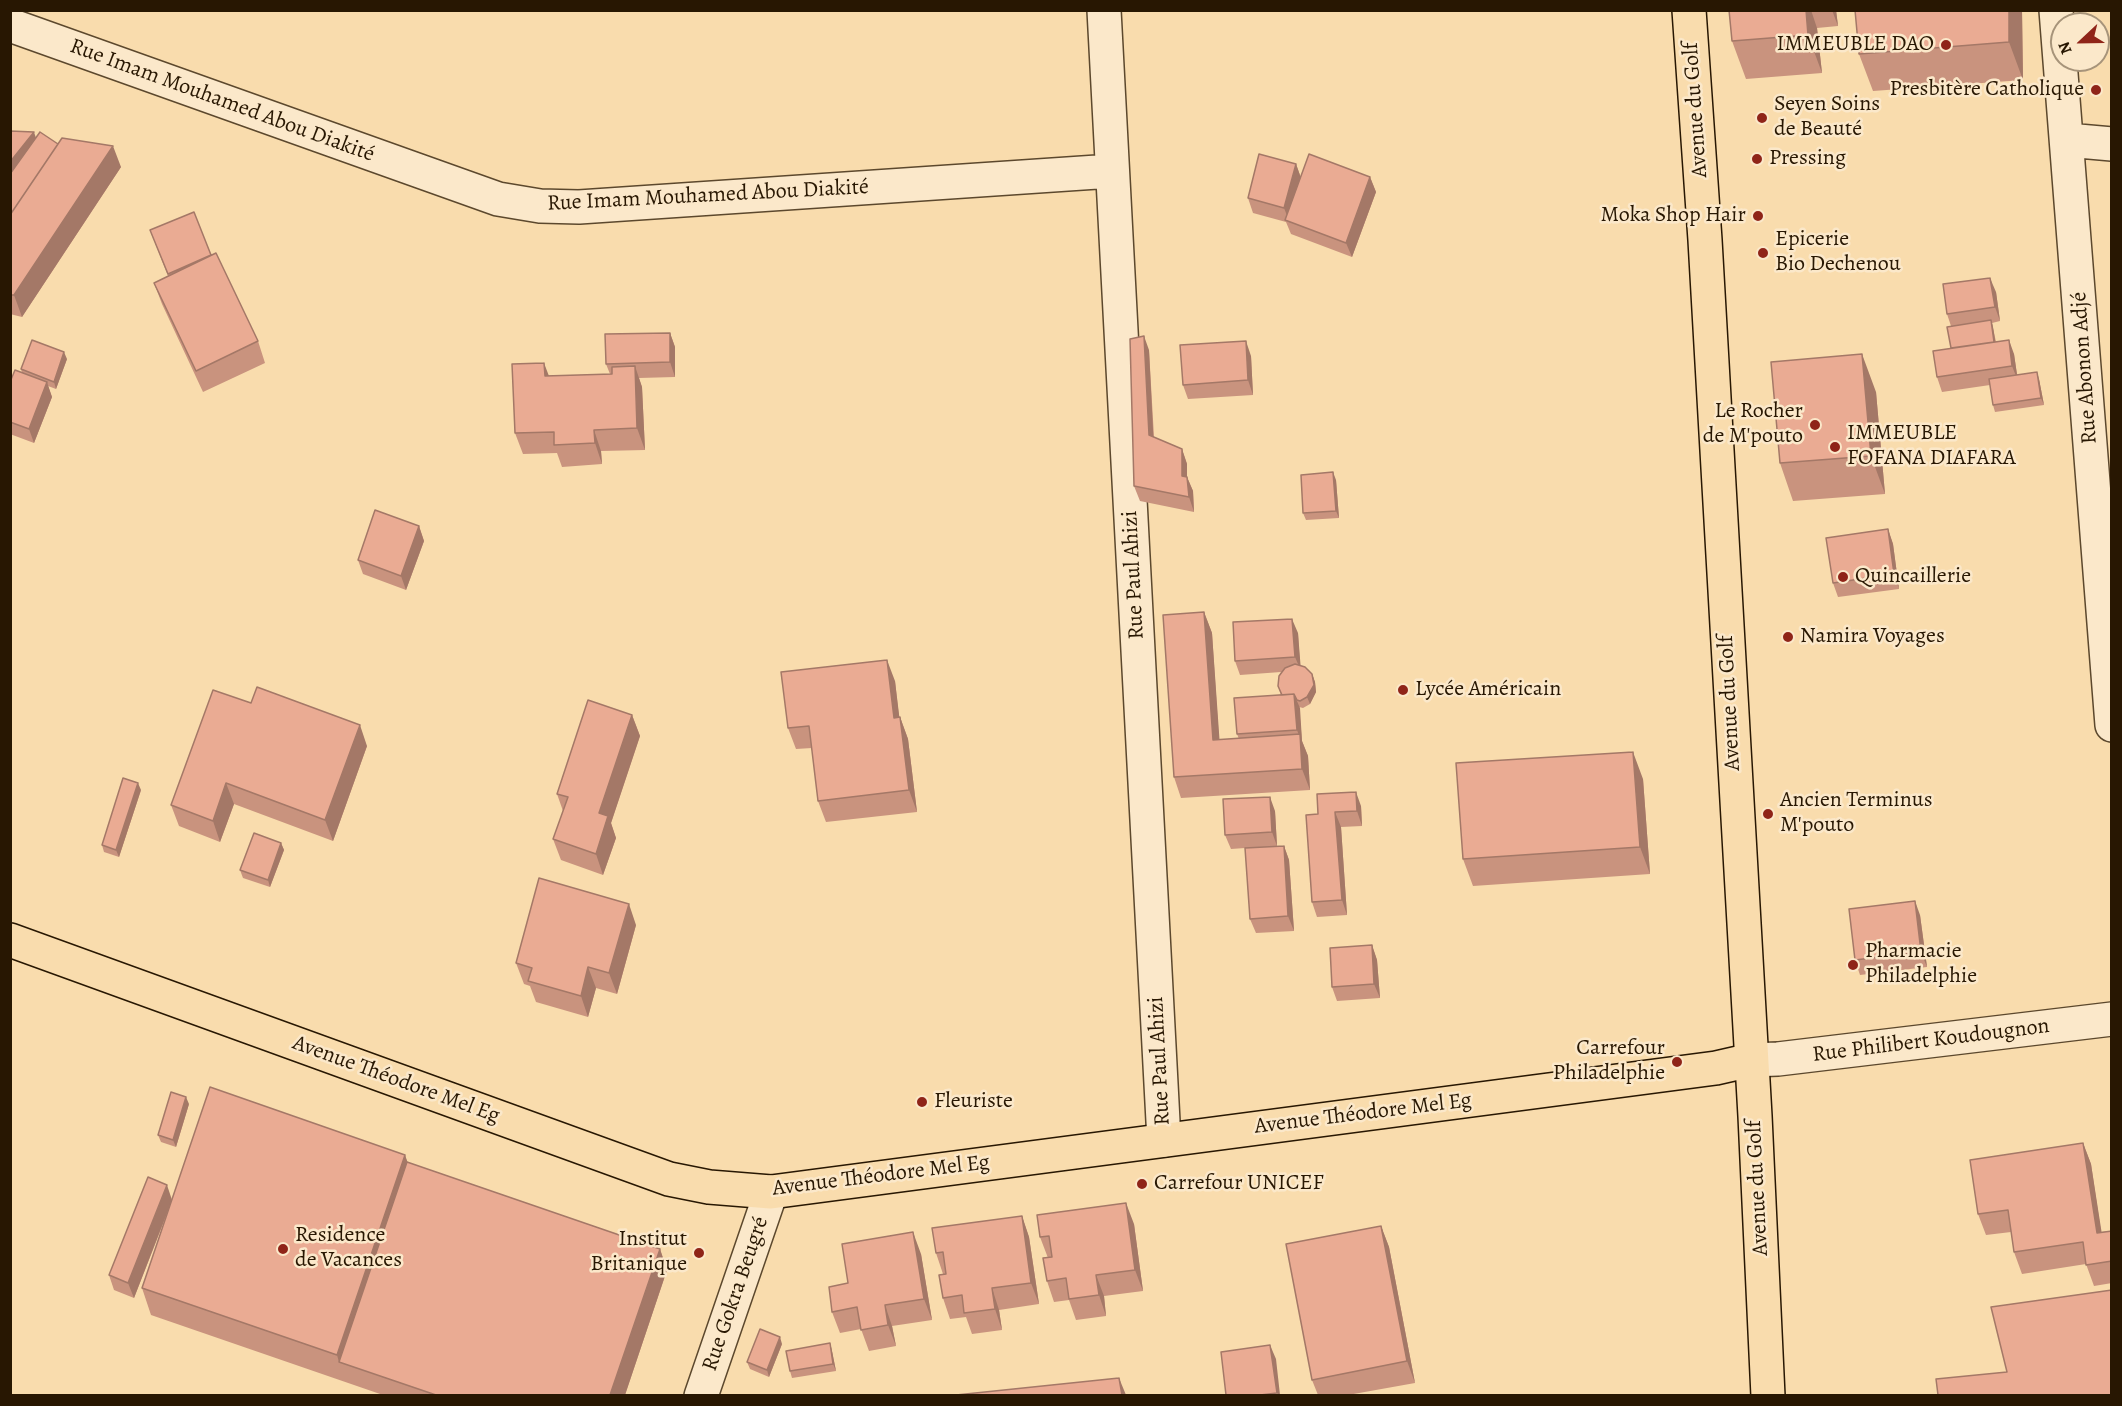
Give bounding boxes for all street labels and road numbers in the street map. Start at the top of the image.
street label: Rue Imam Mouhamed Abou Diakité [66,33,378,169]
street label: Avenue du Golf [1678,41,1714,179]
street label: Rue Imam Mouhamed Abou Diakité [546,174,870,218]
street label: Rue Abonon Adjé [2067,291,2103,445]
street label: Rue Paul Ahizi [1117,510,1151,640]
street label: Avenue du Golf [1713,635,1747,771]
street label: Rue Paul Ahizi [1143,996,1177,1126]
street label: Rue Philibert Koudougnon [1811,1013,2051,1069]
street label: Avenue Théodore Mel Eg [289,1030,503,1130]
street label: Avenue Théodore Mel Eg [1253,1088,1473,1140]
street label: Avenue du Golf [1741,1120,1775,1256]
street label: Avenue Théodore Mel Eg [771,1150,991,1202]
street label: Rue Gokra Beugré [697,1213,775,1375]

